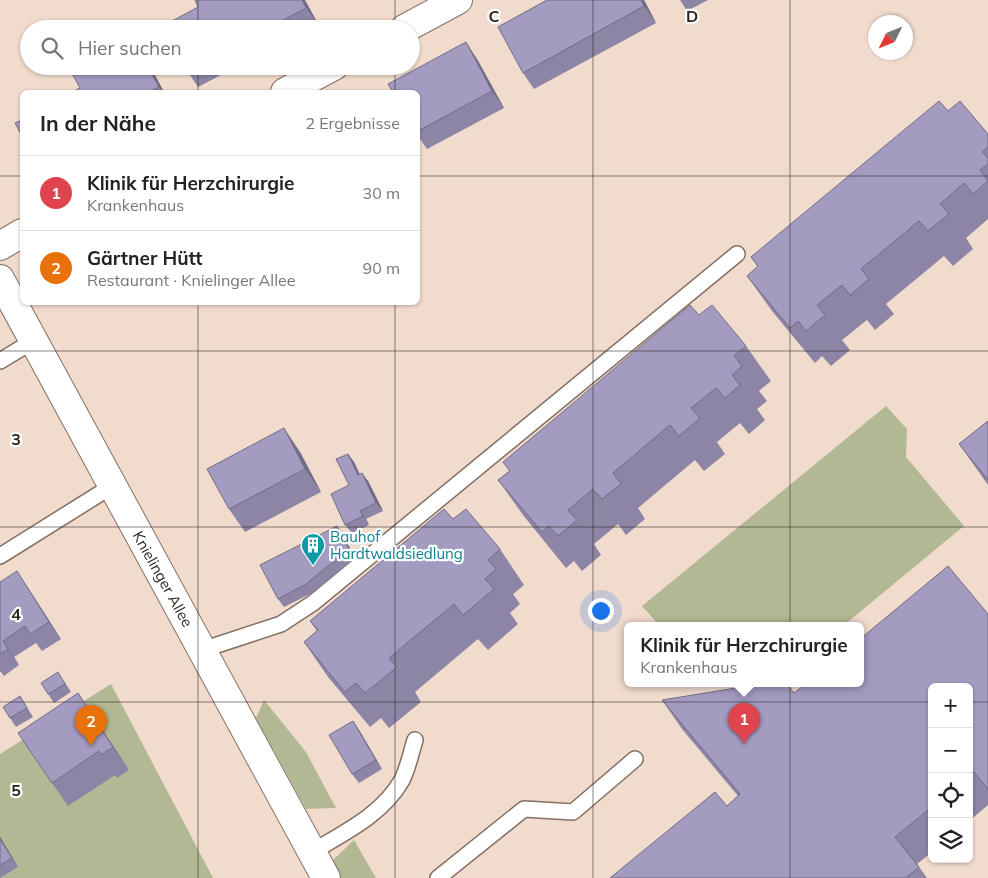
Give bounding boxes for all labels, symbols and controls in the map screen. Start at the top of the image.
text: C [489,6,500,26]
text: D [686,6,698,26]
north arrow [868,15,913,60]
search box [20,20,420,75]
icon: search [38,34,66,62]
text: Hier suchen [78,36,182,60]
text: In der Nähe [40,110,156,136]
text: 2 Ergebnisse [305,113,400,133]
text: Klinik für Herzchirurgie [87,171,294,195]
text: 1 [51,183,61,203]
text: 30 m [363,183,400,203]
text: Krankenhaus [87,195,184,215]
text: Gärtner Hütt [87,246,202,270]
text: 2 [51,258,61,278]
text: 90 m [363,258,400,278]
text: Restaurant · Knielinger Allee [87,270,295,290]
text: 3 [11,429,21,449]
place label: Bauhof Hardtwaldsiedlung [330,527,463,563]
street label: Knielinger Allee [129,528,197,630]
building icon: Bauhof Hardtwaldsiedlung [300,532,326,566]
your location [588,598,614,624]
text: 4 [11,604,21,624]
popup [624,622,864,687]
text: Klinik für Herzchirurgie [640,633,848,657]
text: Krankenhaus [640,657,737,677]
map controls [928,683,973,863]
button: + [928,683,973,728]
pin: 1 [728,703,760,744]
pin: 2 [75,705,107,746]
button: − [928,728,973,773]
button: locate [928,773,973,818]
text: 5 [11,780,21,800]
button: layers [928,818,973,863]

